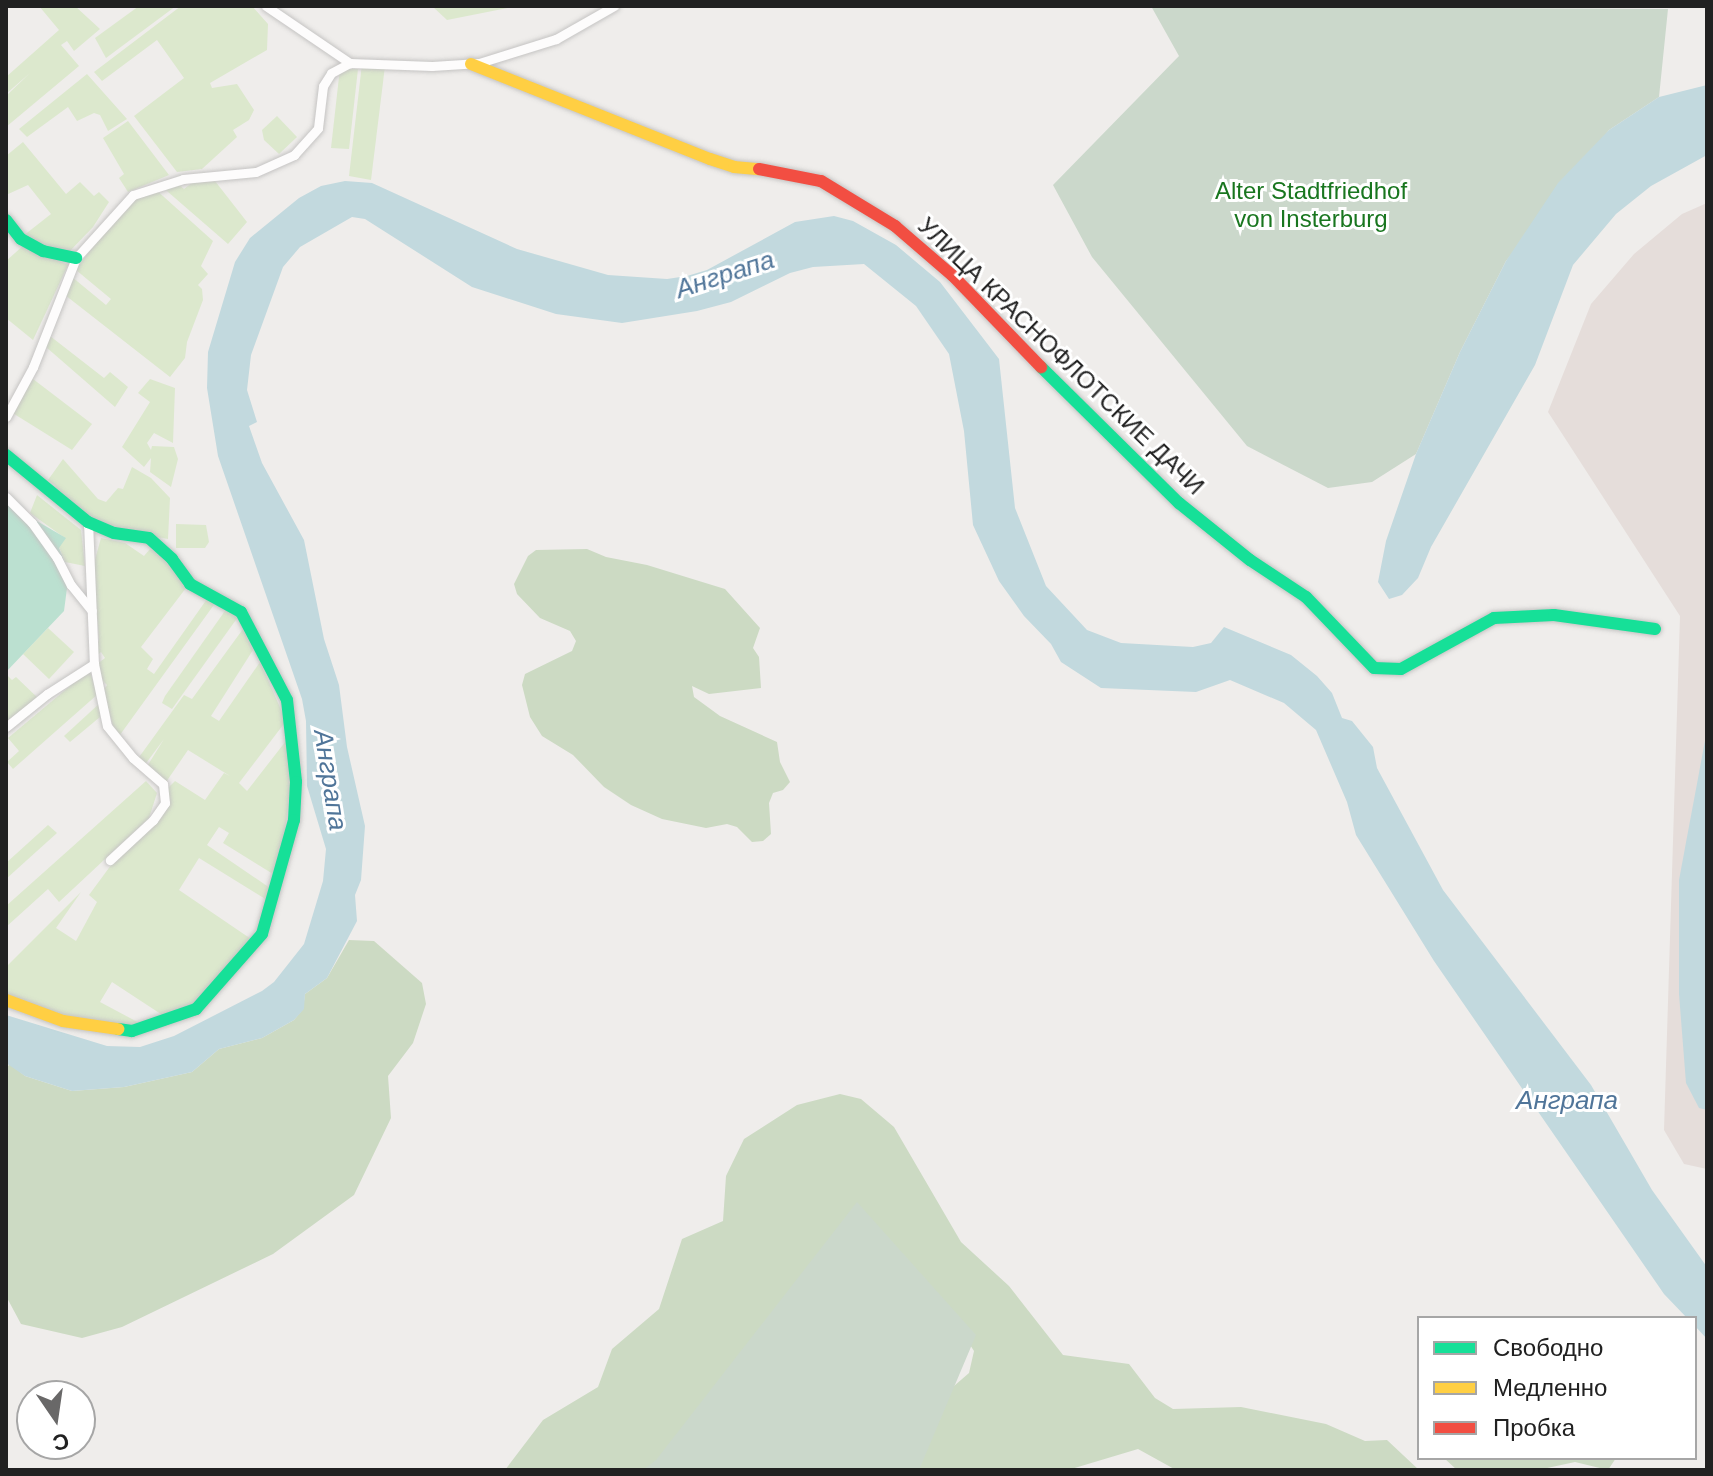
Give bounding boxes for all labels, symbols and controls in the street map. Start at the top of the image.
park label: Alter Stadtfriedhof von Insterburg [1215,177,1407,233]
street label: УЛИЦА КРАСНОФЛОТСКИЕ ДАЧИ [912,211,1210,501]
water label: Анграпа [672,244,778,306]
water label: Анграпа [307,727,353,833]
water label: Анграпа [1516,1085,1618,1117]
legend [1417,1316,1697,1460]
text: Свободно [1493,1334,1603,1361]
text: Медленно [1493,1374,1607,1401]
north arrow [16,1380,96,1460]
text: Пробка [1493,1414,1575,1441]
text: С [51,1428,72,1456]

